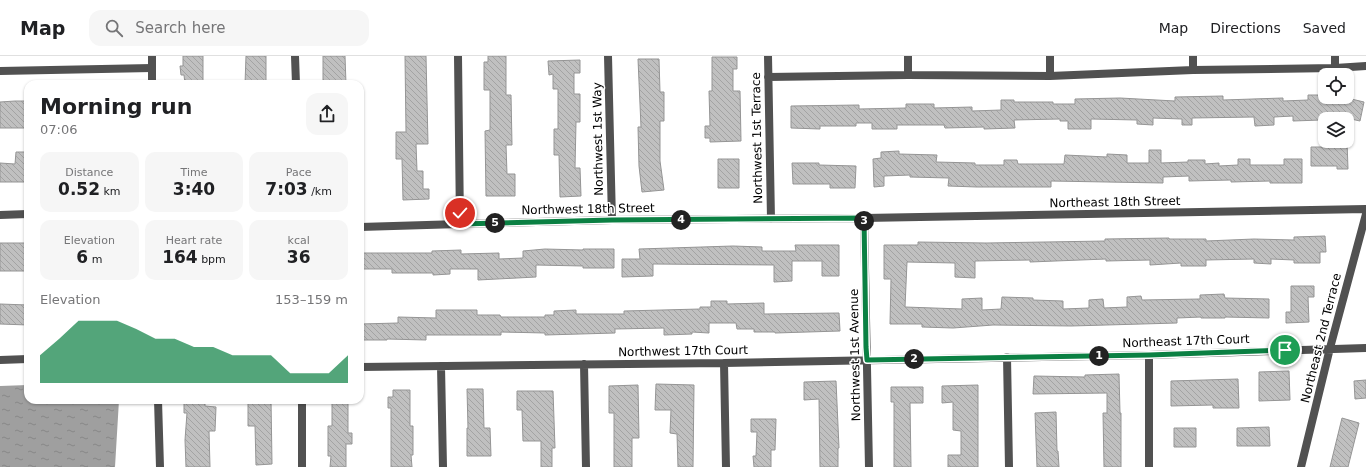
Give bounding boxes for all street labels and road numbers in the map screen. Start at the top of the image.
street label: Northwest 1st Terrace [749,72,765,204]
street label: Northwest 1st Way [590,82,606,196]
street label: Northeast 18th Street [1049,194,1181,210]
street label: Northwest 18th Street [521,201,655,217]
street label: Northeast 2nd Terrace [1298,272,1344,404]
street label: Northwest 1st Avenue [847,289,863,421]
street label: Northeast 17th Court [1122,332,1250,350]
street label: Northwest 17th Court [618,343,748,359]

